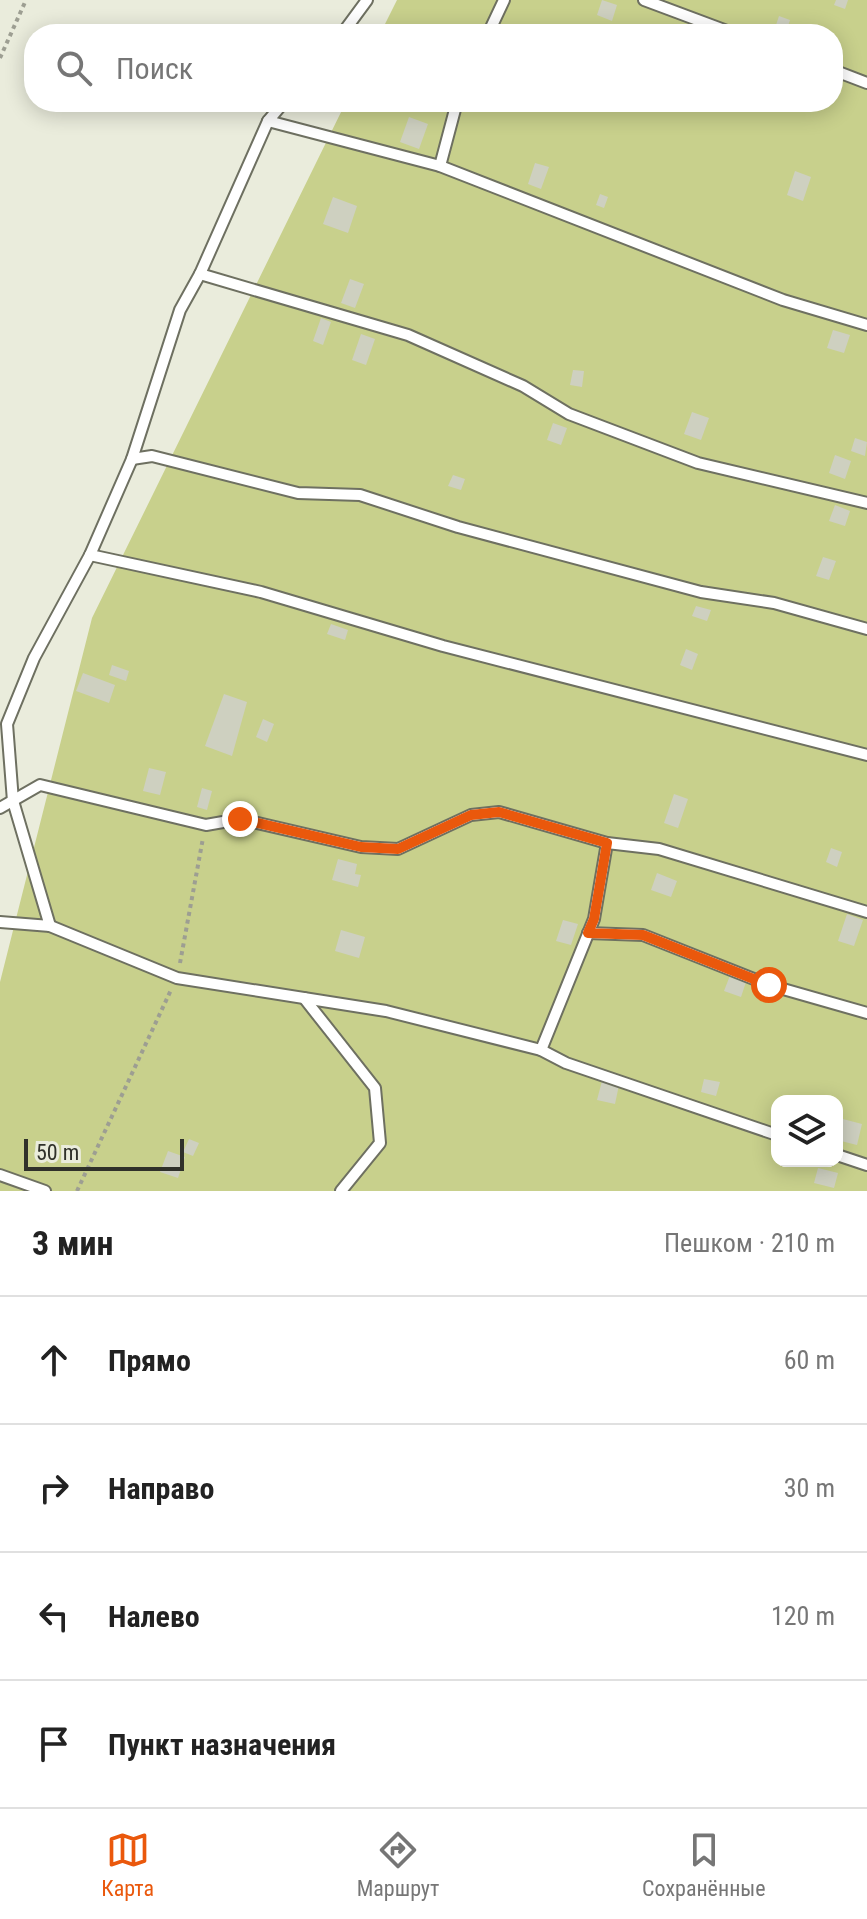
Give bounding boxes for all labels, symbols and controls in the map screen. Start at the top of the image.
search box [24,24,843,112]
icon: search [52,46,96,90]
text: Поиск [116,51,193,86]
route end [222,801,258,837]
route start [751,967,787,1003]
map controls [771,1095,843,1167]
button: layers [771,1095,843,1167]
scale bar [24,1135,184,1171]
text: 50 m [36,1140,79,1165]
text: 3 мин [32,1223,114,1263]
text: Пешком · 210 m [664,1228,835,1258]
icon: ahead [32,1338,76,1382]
text: Прямо [108,1343,191,1378]
text: 60 m [784,1345,835,1375]
icon: right [32,1466,76,1510]
text: Направо [108,1471,214,1506]
text: 30 m [784,1473,835,1503]
icon: left [32,1594,76,1638]
text: Налево [108,1599,200,1634]
text: 120 m [771,1601,835,1631]
icon: arrive [32,1722,76,1766]
text: Пункт назначения [108,1727,336,1762]
tab: Карта [101,1828,154,1901]
tab: Маршрут [357,1828,439,1901]
tab: Сохранённые [642,1828,766,1901]

